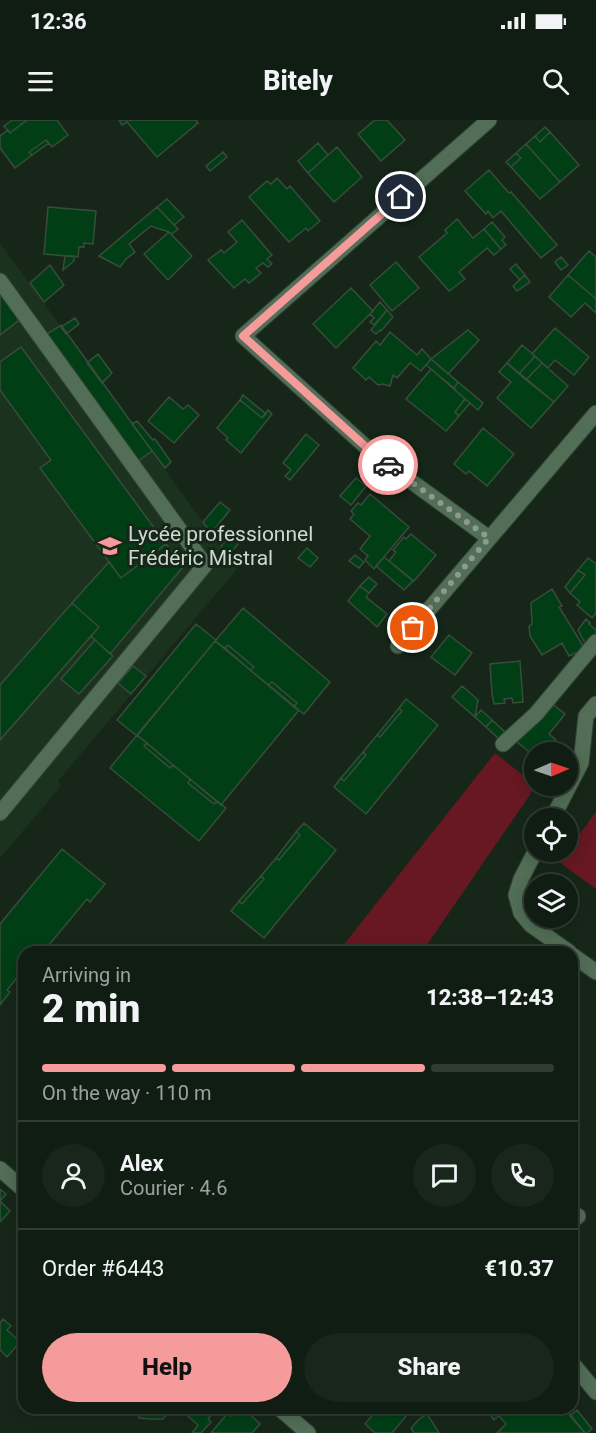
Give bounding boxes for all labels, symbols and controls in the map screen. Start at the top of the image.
text: 12:36 [30,9,87,34]
icon: menu [24,65,57,98]
text: Bitely [263,65,333,97]
icon: search [539,65,572,98]
pin [375,171,426,222]
icon: home [384,180,417,213]
courier [358,435,418,495]
icon: car [372,449,405,482]
place label: Lycée professionnel Frédéric Mistral [128,522,313,570]
school or university icon: Lycée professionnel Frédéric Mistral [97,533,123,559]
pin [387,602,438,653]
icon: bag [396,611,429,644]
north arrow [524,742,578,796]
map controls [524,742,578,928]
button: locate [524,808,578,862]
button: layers [524,874,578,928]
text: Arriving in [42,963,131,987]
text: 12:38–12:43 [426,985,554,1010]
text: 2 min [42,986,140,1032]
text: On the way · 110 m [42,1081,211,1105]
button: person [42,1144,105,1207]
button: chat [413,1144,476,1207]
button: phone [491,1144,554,1207]
text: Alex [120,1151,164,1176]
text: Courier · 4.6 [120,1176,227,1200]
text: Order #6443 [42,1256,164,1281]
text: €10.37 [485,1256,554,1281]
button: Help [42,1333,292,1402]
button: Share [304,1333,554,1402]

